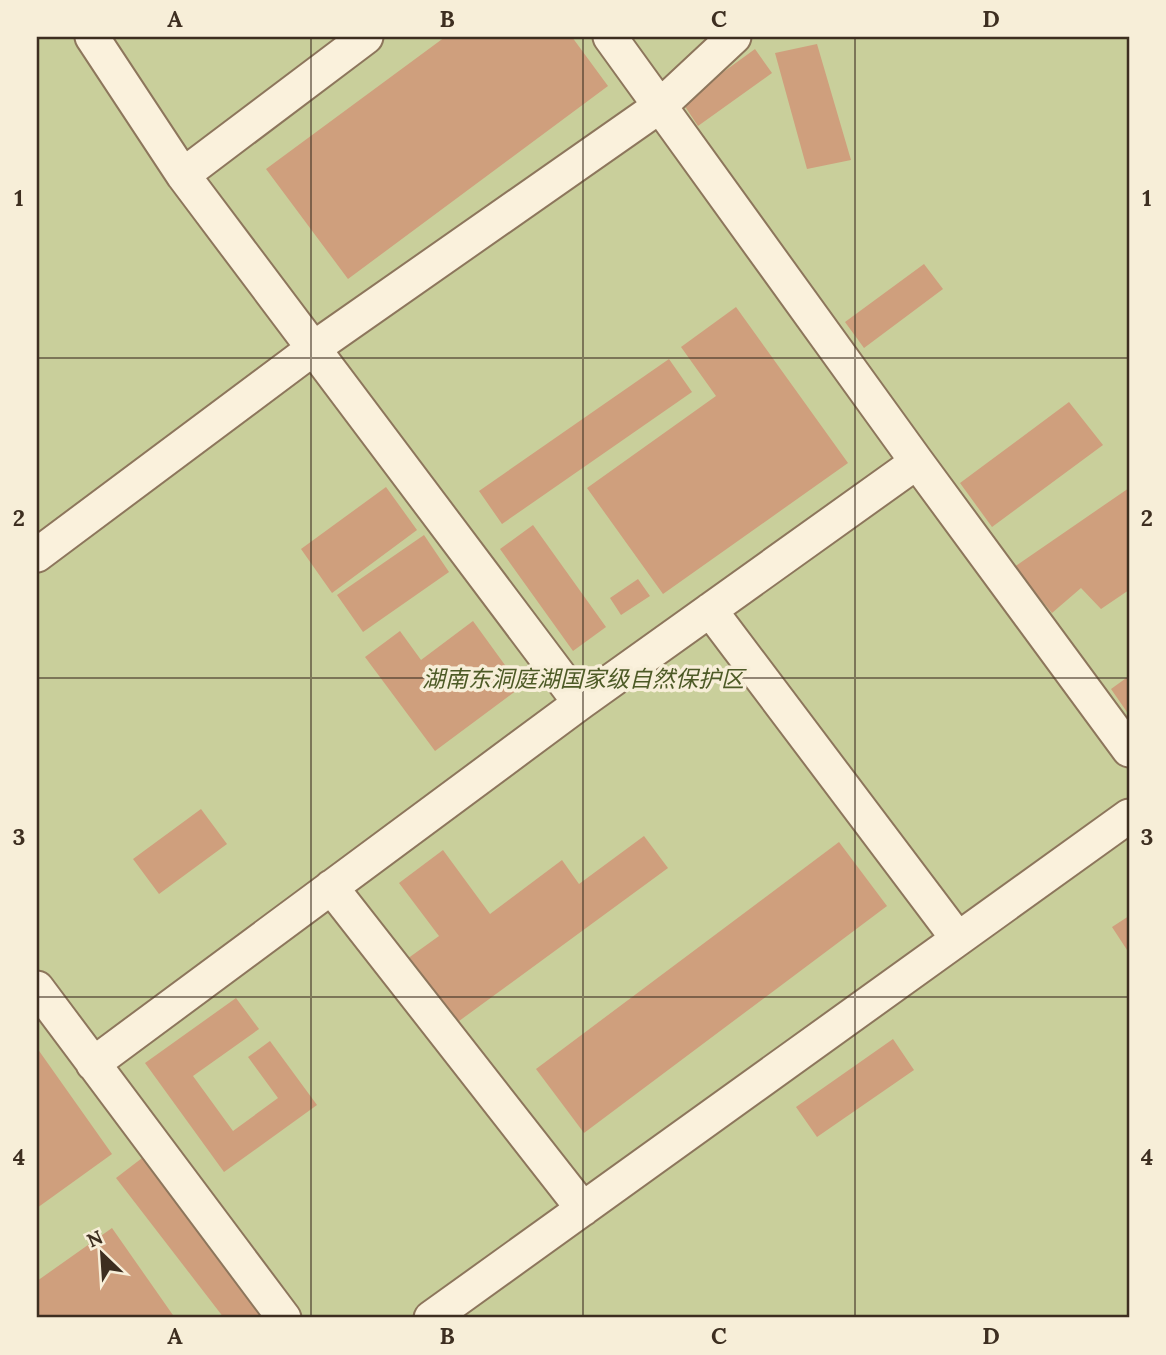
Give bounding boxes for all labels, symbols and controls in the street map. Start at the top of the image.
text: A [167,4,183,33]
text: B [439,4,455,33]
text: C [711,4,727,33]
text: D [982,4,1000,33]
text: 1 [14,183,24,212]
text: 1 [1142,183,1152,212]
text: 2 [13,503,25,532]
text: 2 [1141,503,1153,532]
park label: 湖南东洞庭湖国家级自然保护区 [422,664,747,693]
text: 3 [13,822,25,851]
text: 3 [1141,822,1153,851]
text: 4 [13,1142,25,1171]
text: 4 [1141,1142,1153,1171]
north arrow [66,1218,136,1288]
text: N [83,1224,107,1253]
text: A [167,1321,183,1350]
text: B [439,1321,455,1350]
text: C [711,1321,727,1350]
text: D [982,1321,1000,1350]

